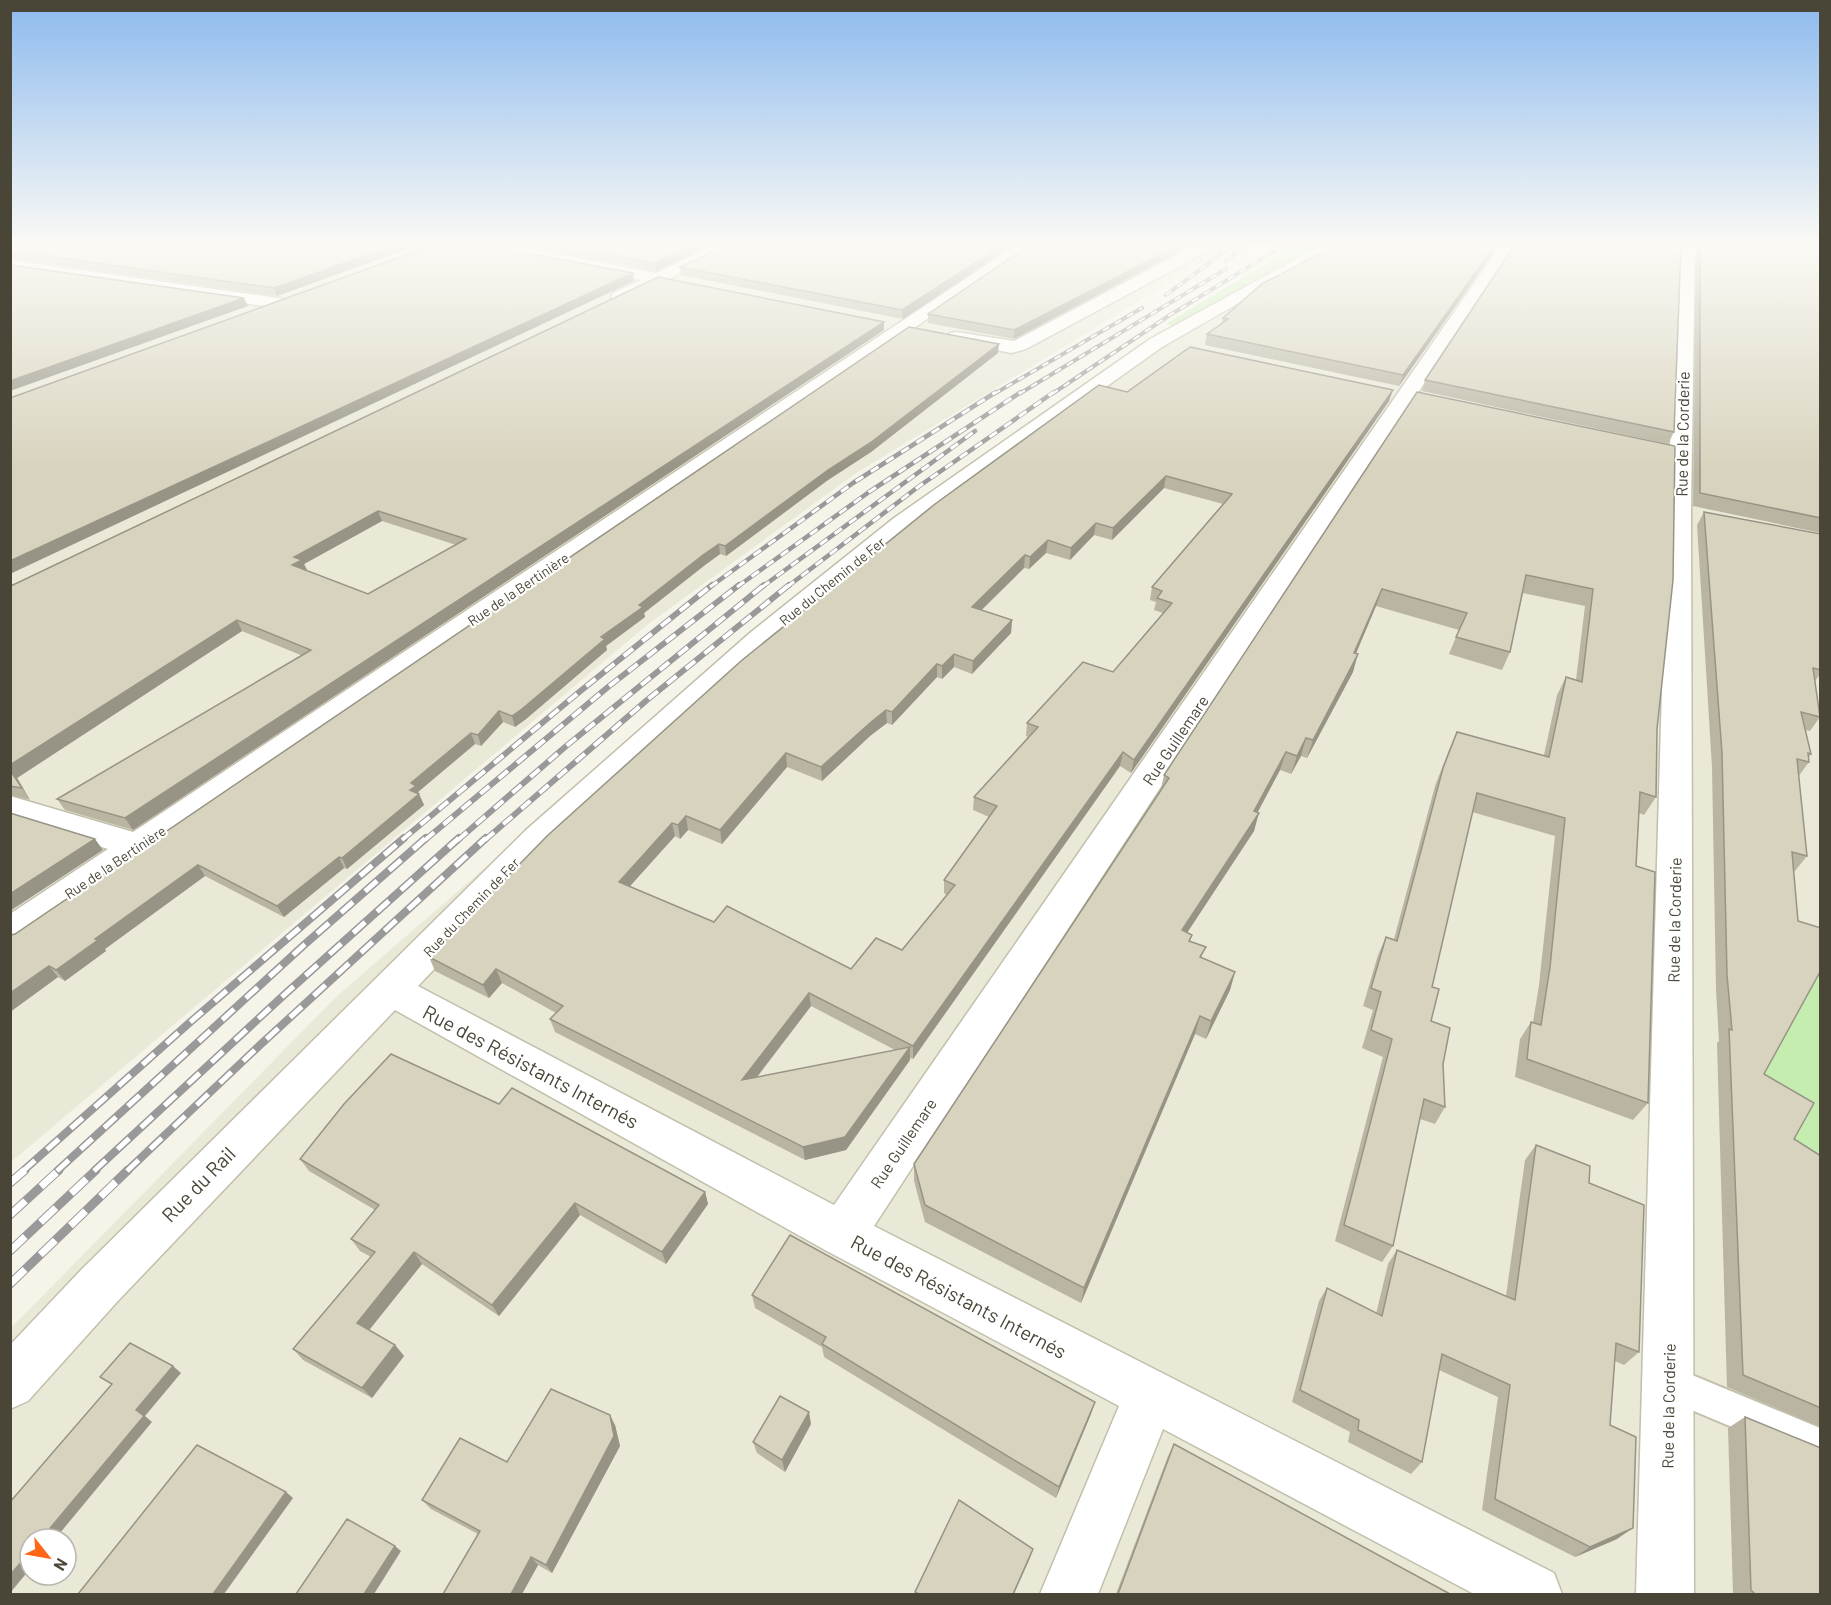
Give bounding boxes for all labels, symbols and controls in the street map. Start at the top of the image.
street label: Rue de la Corderie [1671,371,1693,497]
street label: Rue du Chemin de Fer [776,533,888,629]
street label: Rue de la Bertinière [464,549,572,629]
street label: Rue Guillemare [1138,692,1212,788]
street label: Rue de la Bertinière [61,822,169,902]
street label: Rue du Chemin de Fer [419,854,523,960]
street label: Rue de la Corderie [1663,857,1685,983]
street label: Rue des Résistants Internés [419,999,643,1133]
street label: Rue Guillemare [866,1095,940,1191]
street label: Rue du Rail [156,1141,240,1227]
street label: Rue des Résistants Internés [847,1229,1071,1363]
street label: Rue de la Corderie [1657,1343,1679,1469]
north arrow [18,1527,78,1587]
text: N [50,1556,72,1574]

